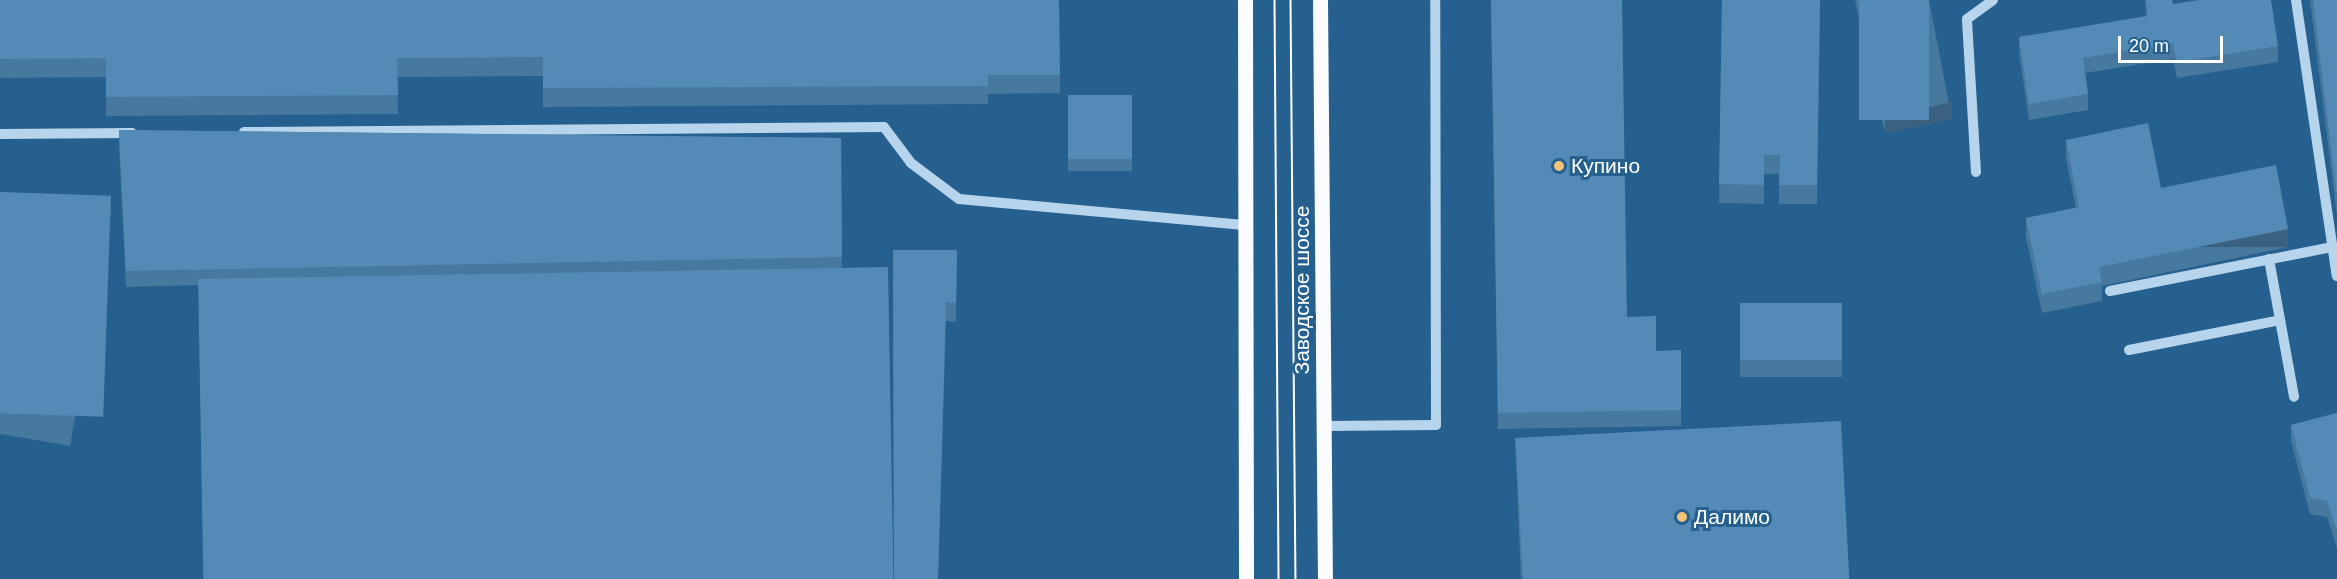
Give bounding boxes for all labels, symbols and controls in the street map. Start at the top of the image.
scale bar [2121,24,2226,62]
text: 20 m [2129,36,2169,56]
place label: Купино [1571,153,1640,179]
marker: Купино [1552,159,1566,173]
street label: Заводское шоссе [1289,205,1315,375]
place label: Далимо [1694,504,1770,530]
marker: Далимо [1675,510,1689,524]

